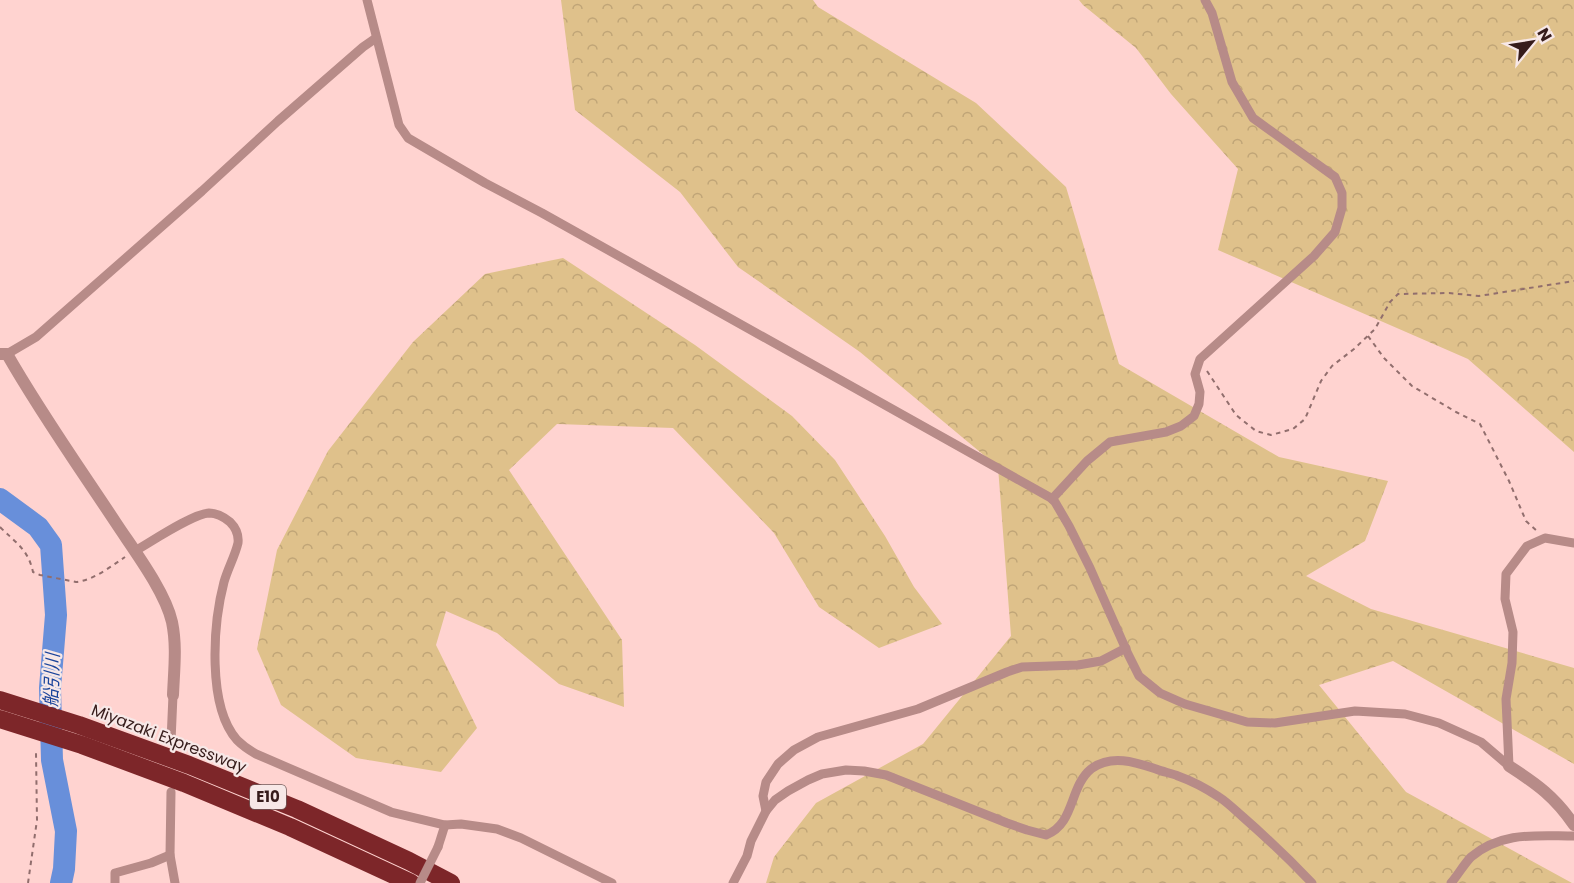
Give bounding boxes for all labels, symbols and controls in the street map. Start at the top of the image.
north arrow [1502,12,1562,72]
text: N [1532,24,1558,46]
water label: 船引川 [38,651,65,707]
street label: Miyazaki Expressway [88,698,250,779]
road number: E10 [250,785,286,809]

